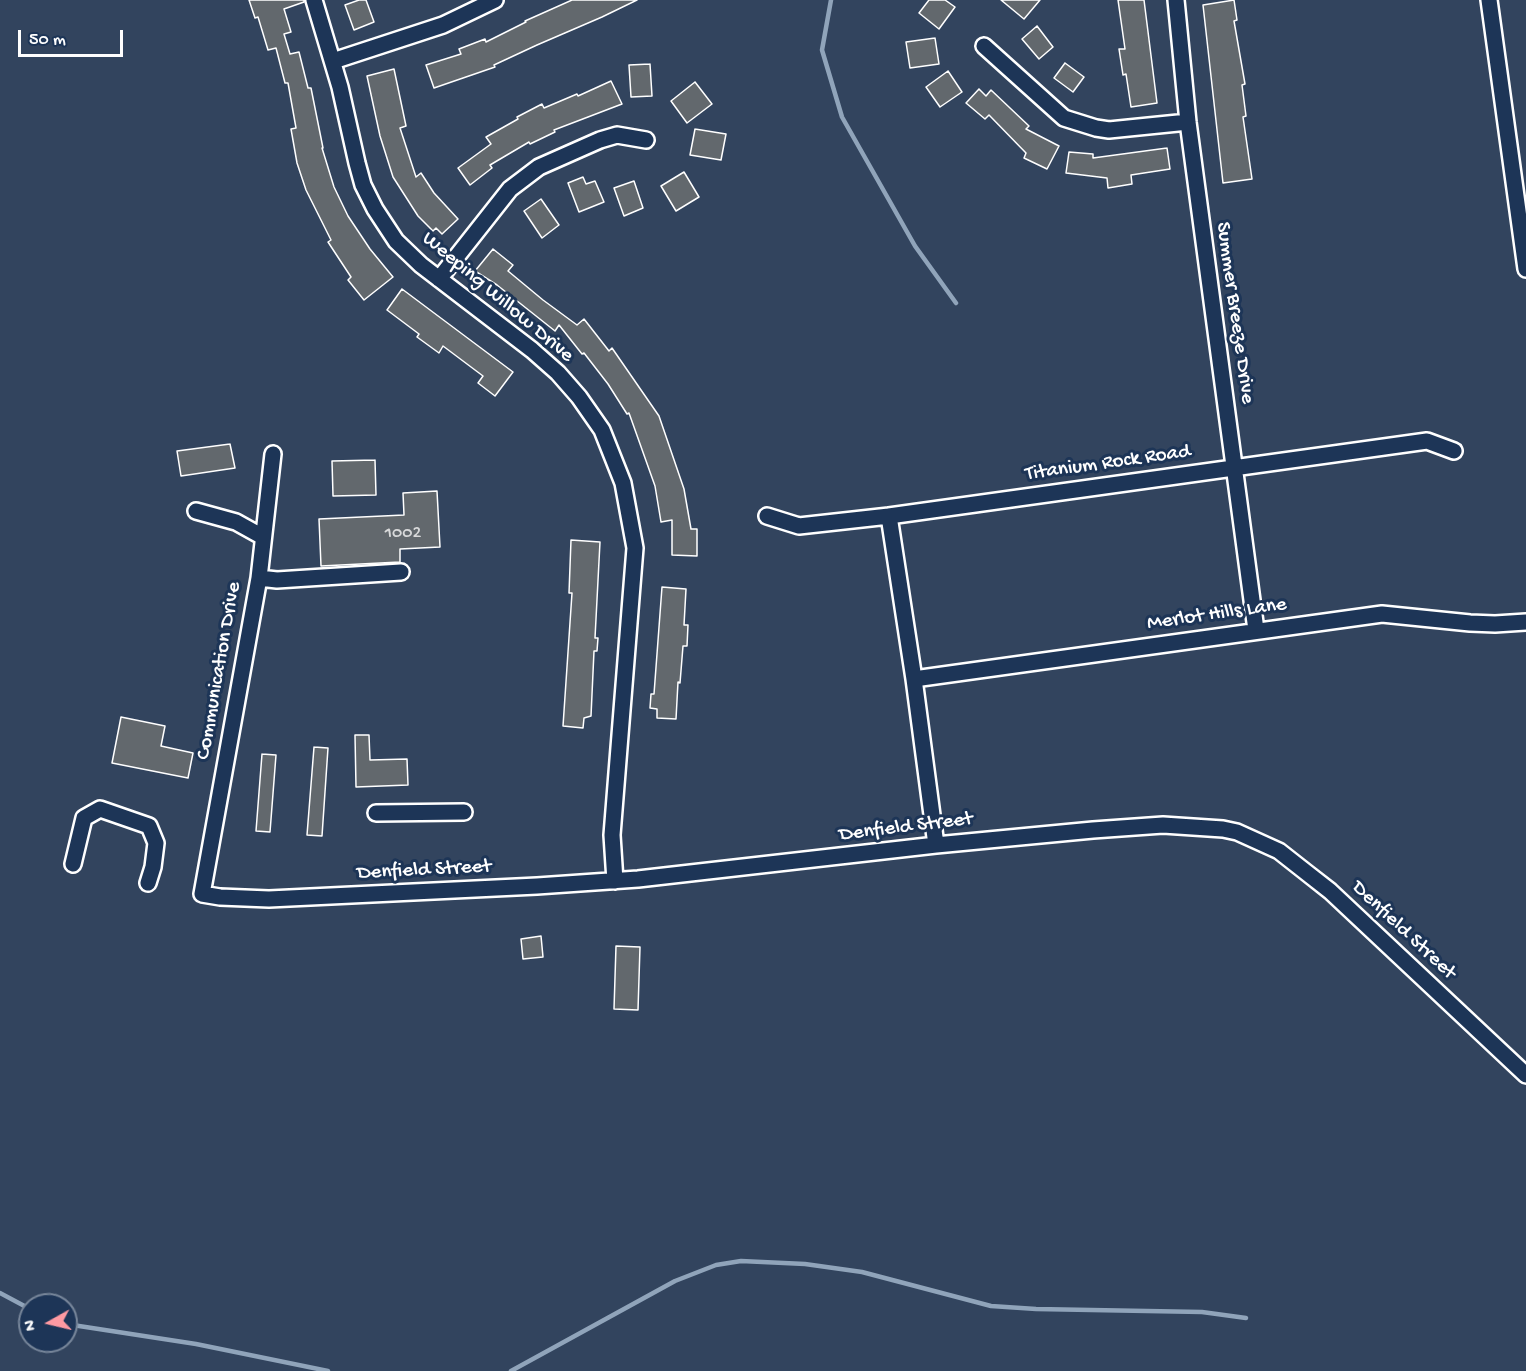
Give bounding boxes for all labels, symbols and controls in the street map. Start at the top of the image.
scale bar [21,18,126,56]
text: 50 m [29,30,66,51]
street label: Summer Breeze Drive [1209,220,1259,406]
street label: Weeping Willow Drive [416,227,578,369]
street label: Titanium Rock Road [1024,440,1192,488]
house number: 1002 [385,523,421,545]
street label: Communication Drive [192,580,248,762]
street label: Merlot Hills Lane [1146,593,1288,637]
street label: Denfield Street [838,807,974,849]
street label: Denfield Street [356,855,492,887]
street label: Denfield Street [1345,876,1461,986]
north arrow [18,1293,78,1353]
text: N [22,1319,42,1332]

